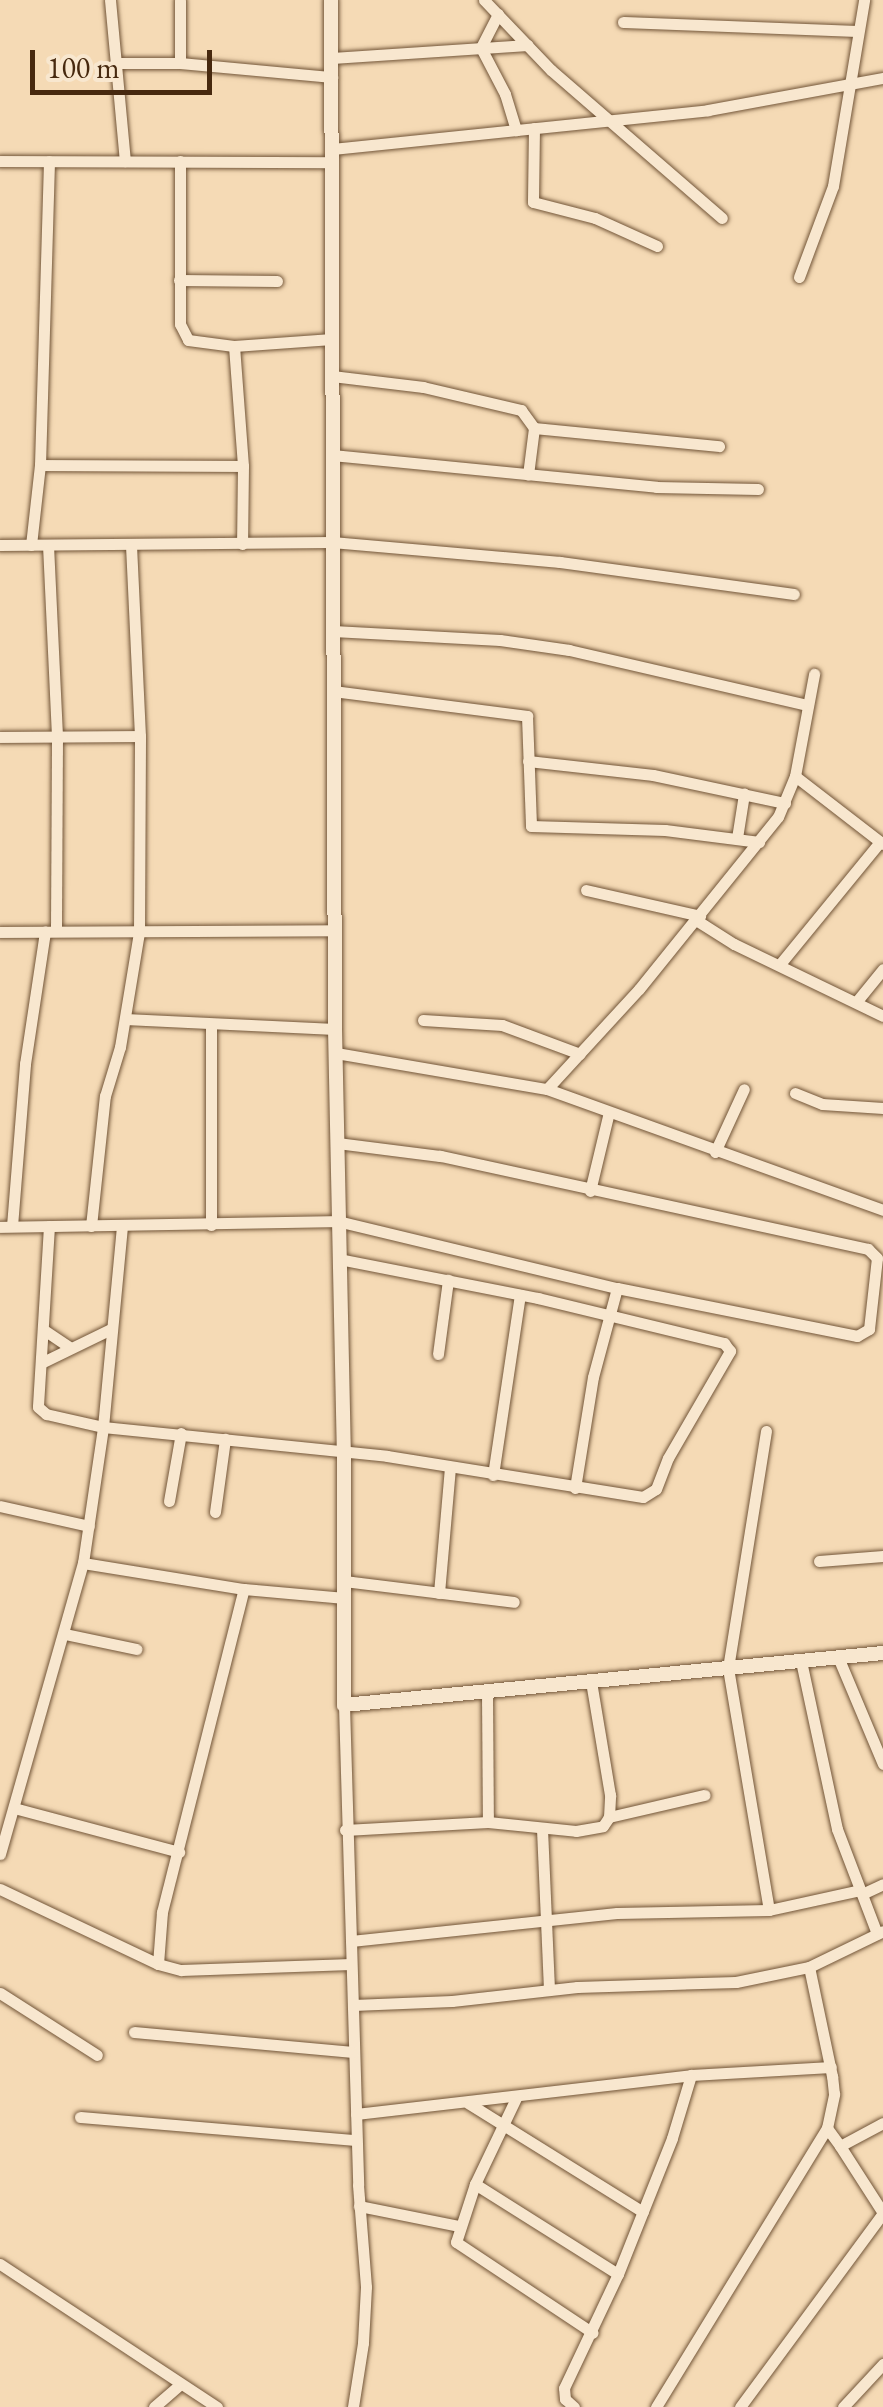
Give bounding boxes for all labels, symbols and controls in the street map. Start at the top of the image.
scale bar [35,30,218,92]
text: 100 m [47,48,120,87]

